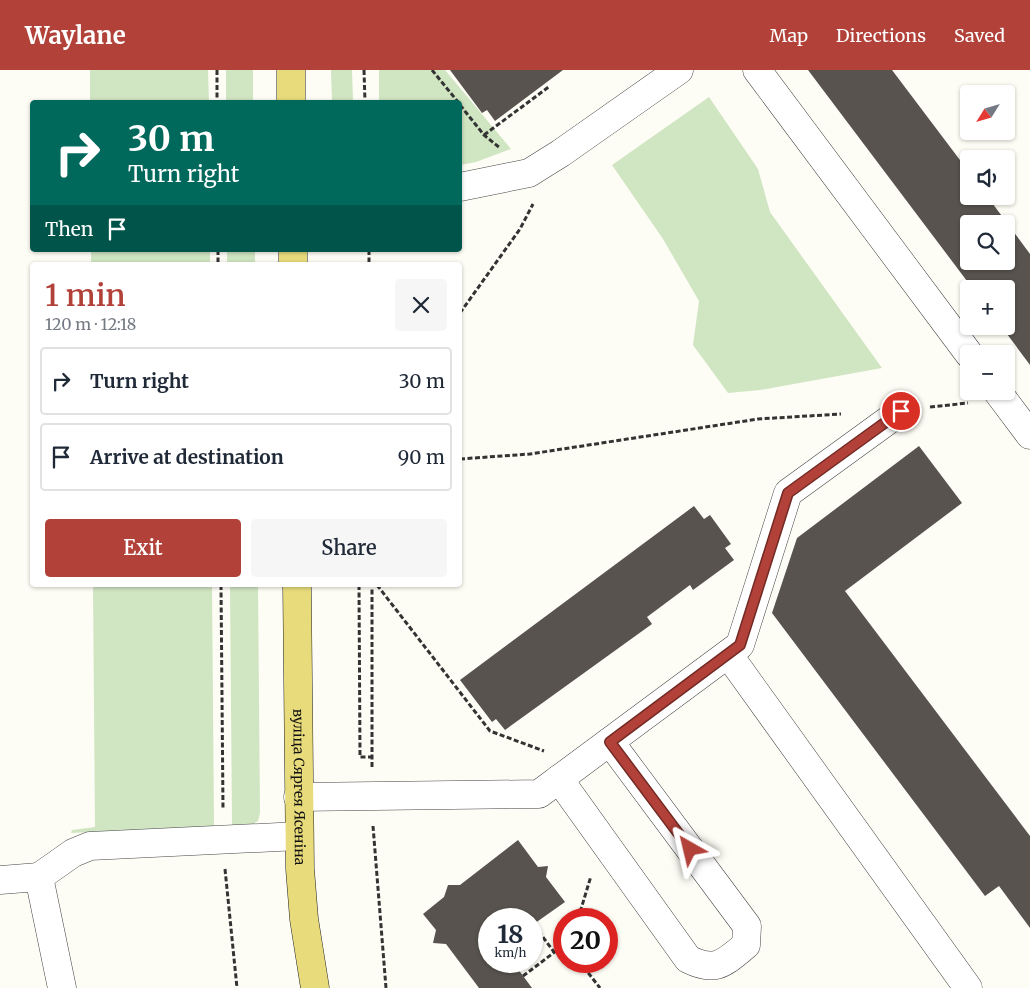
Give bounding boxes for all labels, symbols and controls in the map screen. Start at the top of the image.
text: Waylane [25,20,126,51]
text: Map [770,24,808,47]
text: Directions [836,24,926,47]
text: Saved [954,24,1005,47]
north arrow [960,85,1015,140]
map controls [960,85,1015,400]
text: 30 m [128,117,214,161]
icon: right [45,120,110,185]
button: sound [960,150,1015,205]
text: Turn right [128,160,239,188]
icon: arrive [103,215,131,243]
button: search [960,215,1015,270]
text: Then [45,217,93,241]
text: 1 min [45,276,126,314]
button: close [395,279,447,331]
button: + [960,280,1015,335]
text: 120 m · 12:18 [45,314,136,334]
button: − [960,345,1015,400]
icon: right [47,367,75,395]
text: Turn right [90,369,189,393]
text: 30 m [399,369,445,393]
pin [880,390,922,432]
icon: arrive [887,397,915,425]
icon: arrive [47,443,75,471]
text: Arrive at destination [90,445,284,469]
text: 90 m [398,445,445,469]
button: Exit [45,519,241,577]
button: Share [251,519,447,577]
street label: вуліца Сяргея Ясеніна [289,709,309,866]
position arrow [663,822,715,874]
speed limit sign: 20 [553,908,618,973]
text: 18 [497,918,524,950]
text: km/h [495,945,526,960]

